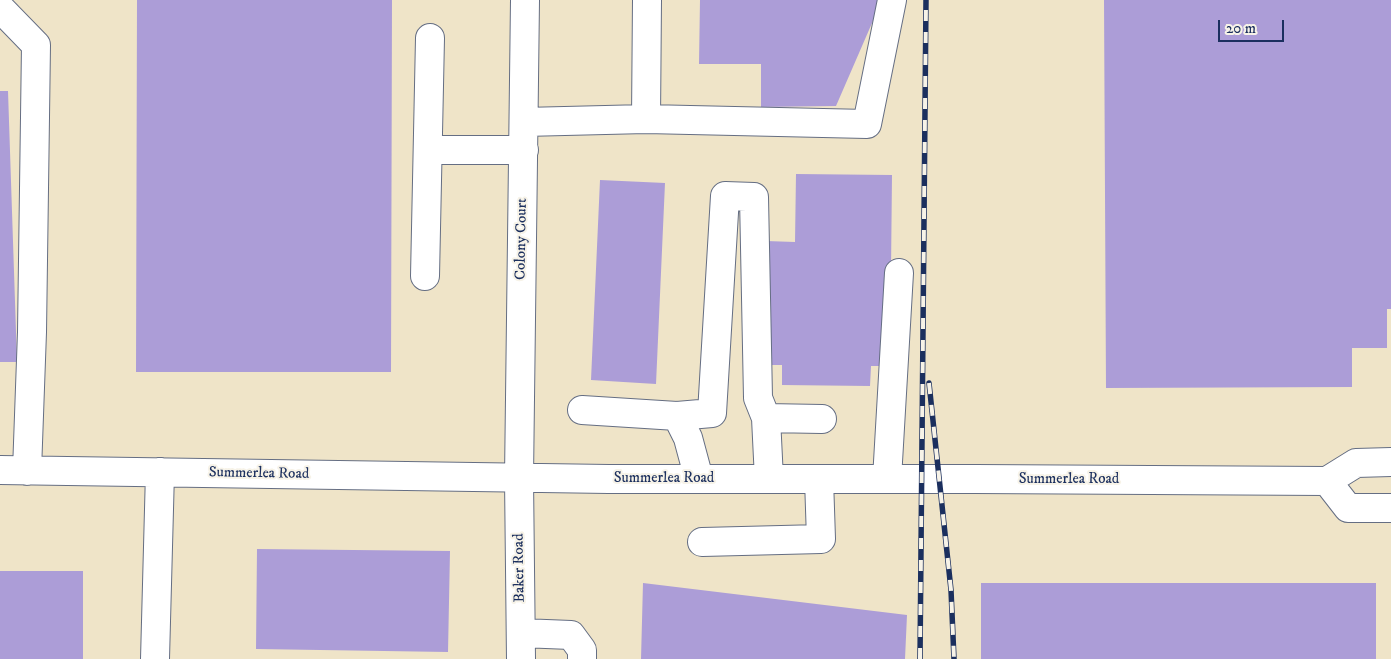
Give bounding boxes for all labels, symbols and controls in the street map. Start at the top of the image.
scale bar [1221,10,1287,42]
text: 20 m [1226,19,1256,38]
street label: Colony Court [512,198,532,280]
street label: Summerlea Road [209,464,309,484]
street label: Summerlea Road [614,470,714,488]
street label: Summerlea Road [1019,471,1119,489]
street label: Baker Road [510,533,530,603]

